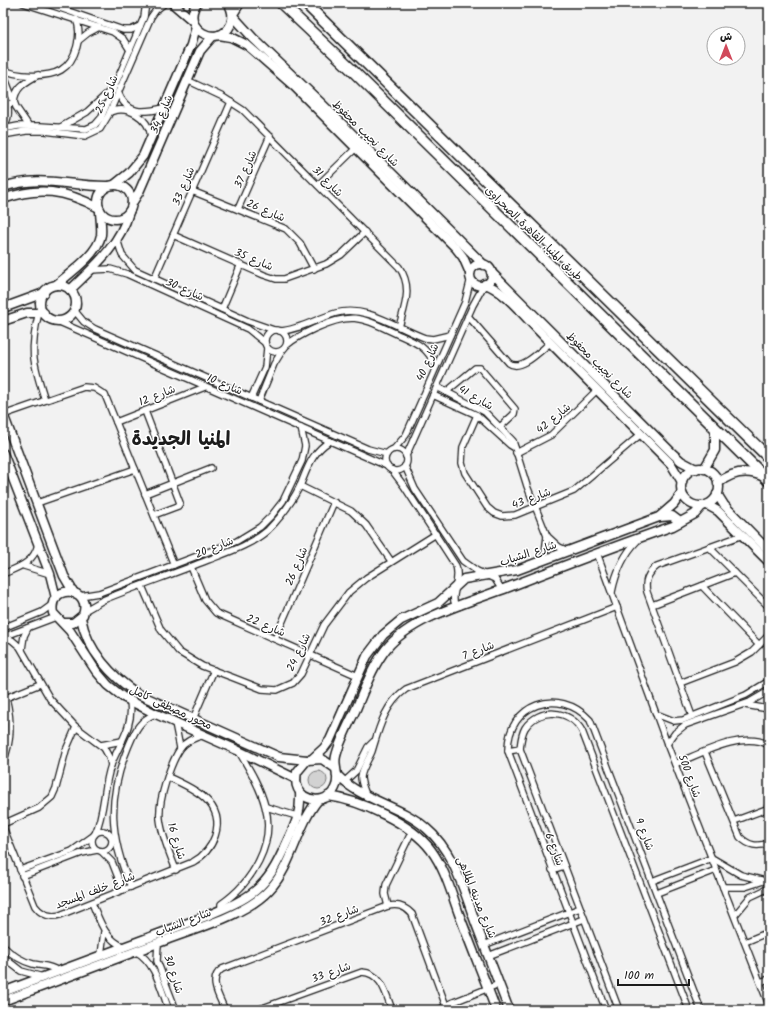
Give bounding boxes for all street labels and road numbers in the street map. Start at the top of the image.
street label: شارع 25 [90,72,123,117]
street label: شارع 34 [146,92,178,137]
street label: شارع نجيب محفوظ [327,96,403,172]
street label: شارع 37 [230,148,262,191]
street label: شارع 31 [308,162,347,201]
street label: شارع 33 [168,164,200,209]
street label: طريق المنيا, القاهرة الصحراوى [480,182,586,285]
street label: شارع 26 [243,195,288,227]
street label: شارع 35 [231,244,276,276]
street label: شارع 30 [163,274,207,306]
street label: شارع نجيب محفوظ [561,328,637,404]
street label: شارع 40 [412,341,444,384]
street label: شارع 10 [204,369,245,400]
street label: شارع 12 [136,380,178,411]
street label: شارع 41 [455,381,496,415]
street label: شارع 42 [532,399,575,439]
street label: شارع 43 [509,483,554,515]
street label: شارع 20 [192,532,236,564]
street label: شارع الشباب [497,536,559,572]
street label: شارع 26 [281,544,313,589]
street label: شارع 22 [243,610,288,642]
street label: شارع 24 [282,630,316,675]
street label: شارع 7 [460,637,497,665]
street label: محور مصطفى كامل [126,681,215,735]
street label: شارع 500 [673,752,706,801]
street label: شارع 9 [630,815,658,853]
street label: شارع 16 [162,821,190,862]
street label: شارع 6 [540,830,569,869]
street label: شارع مدينه الملاهى [451,854,501,941]
street label: شارع خلف المسجد [53,867,138,914]
street label: شارع 32 [317,900,362,932]
street label: شارع الشباب [153,904,214,942]
street label: شارع 30 [158,953,188,996]
street label: شارع 33 [309,958,354,988]

